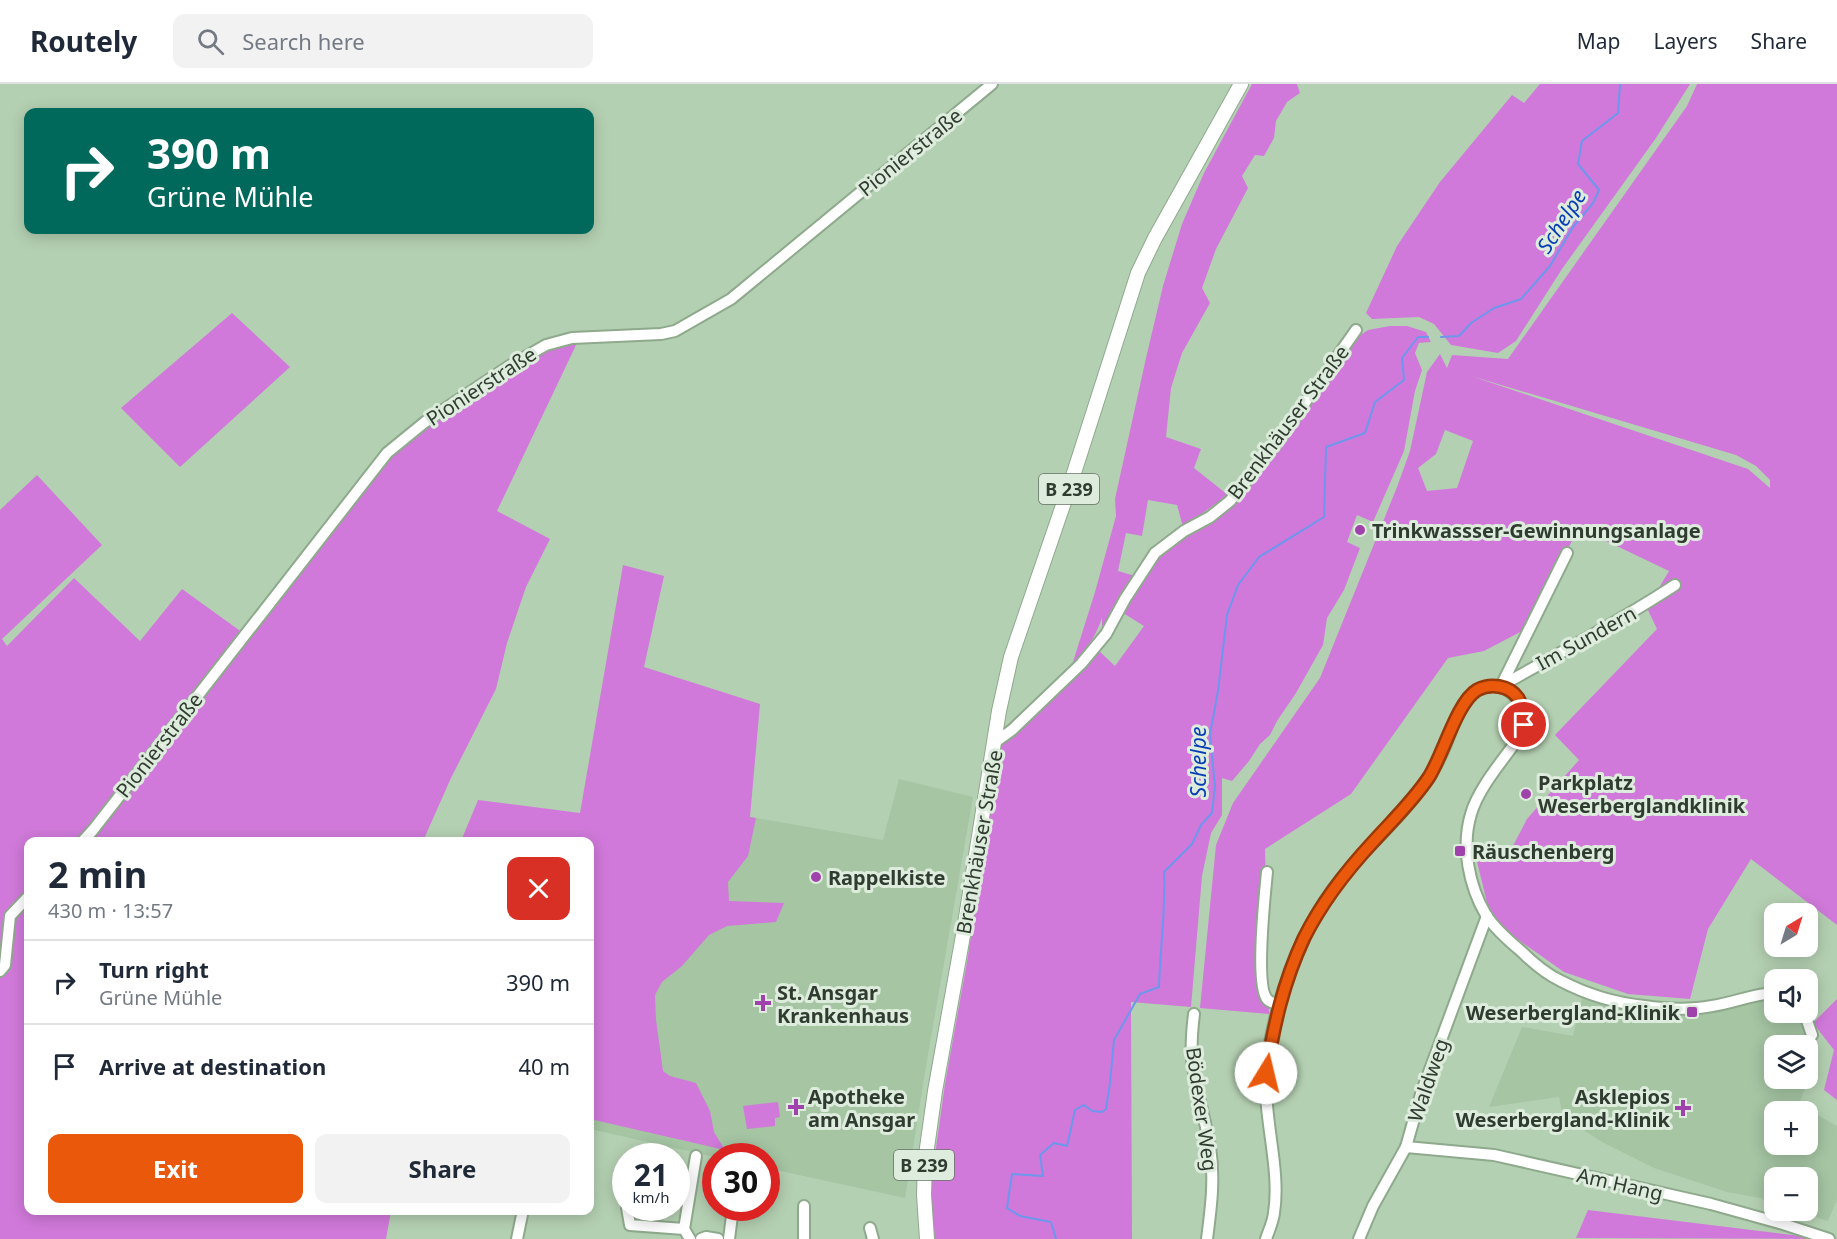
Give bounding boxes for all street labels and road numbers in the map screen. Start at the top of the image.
street label: Pionierstraße [852,102,968,202]
street label: Brenkhäuser Straße [1221,339,1355,505]
street label: Pionierstraße [421,340,541,432]
road number: B 239 [1039,474,1099,504]
street label: Im Sundern [1531,599,1641,677]
street label: Pionierstraße [110,687,208,803]
street label: Brenkhäuser Straße [950,748,1008,936]
street label: Waldweg [1401,1035,1455,1125]
street label: Bödexer Weg [1180,1045,1224,1173]
road number: B 239 [894,1150,954,1180]
street label: Am Hang [1574,1161,1666,1207]

